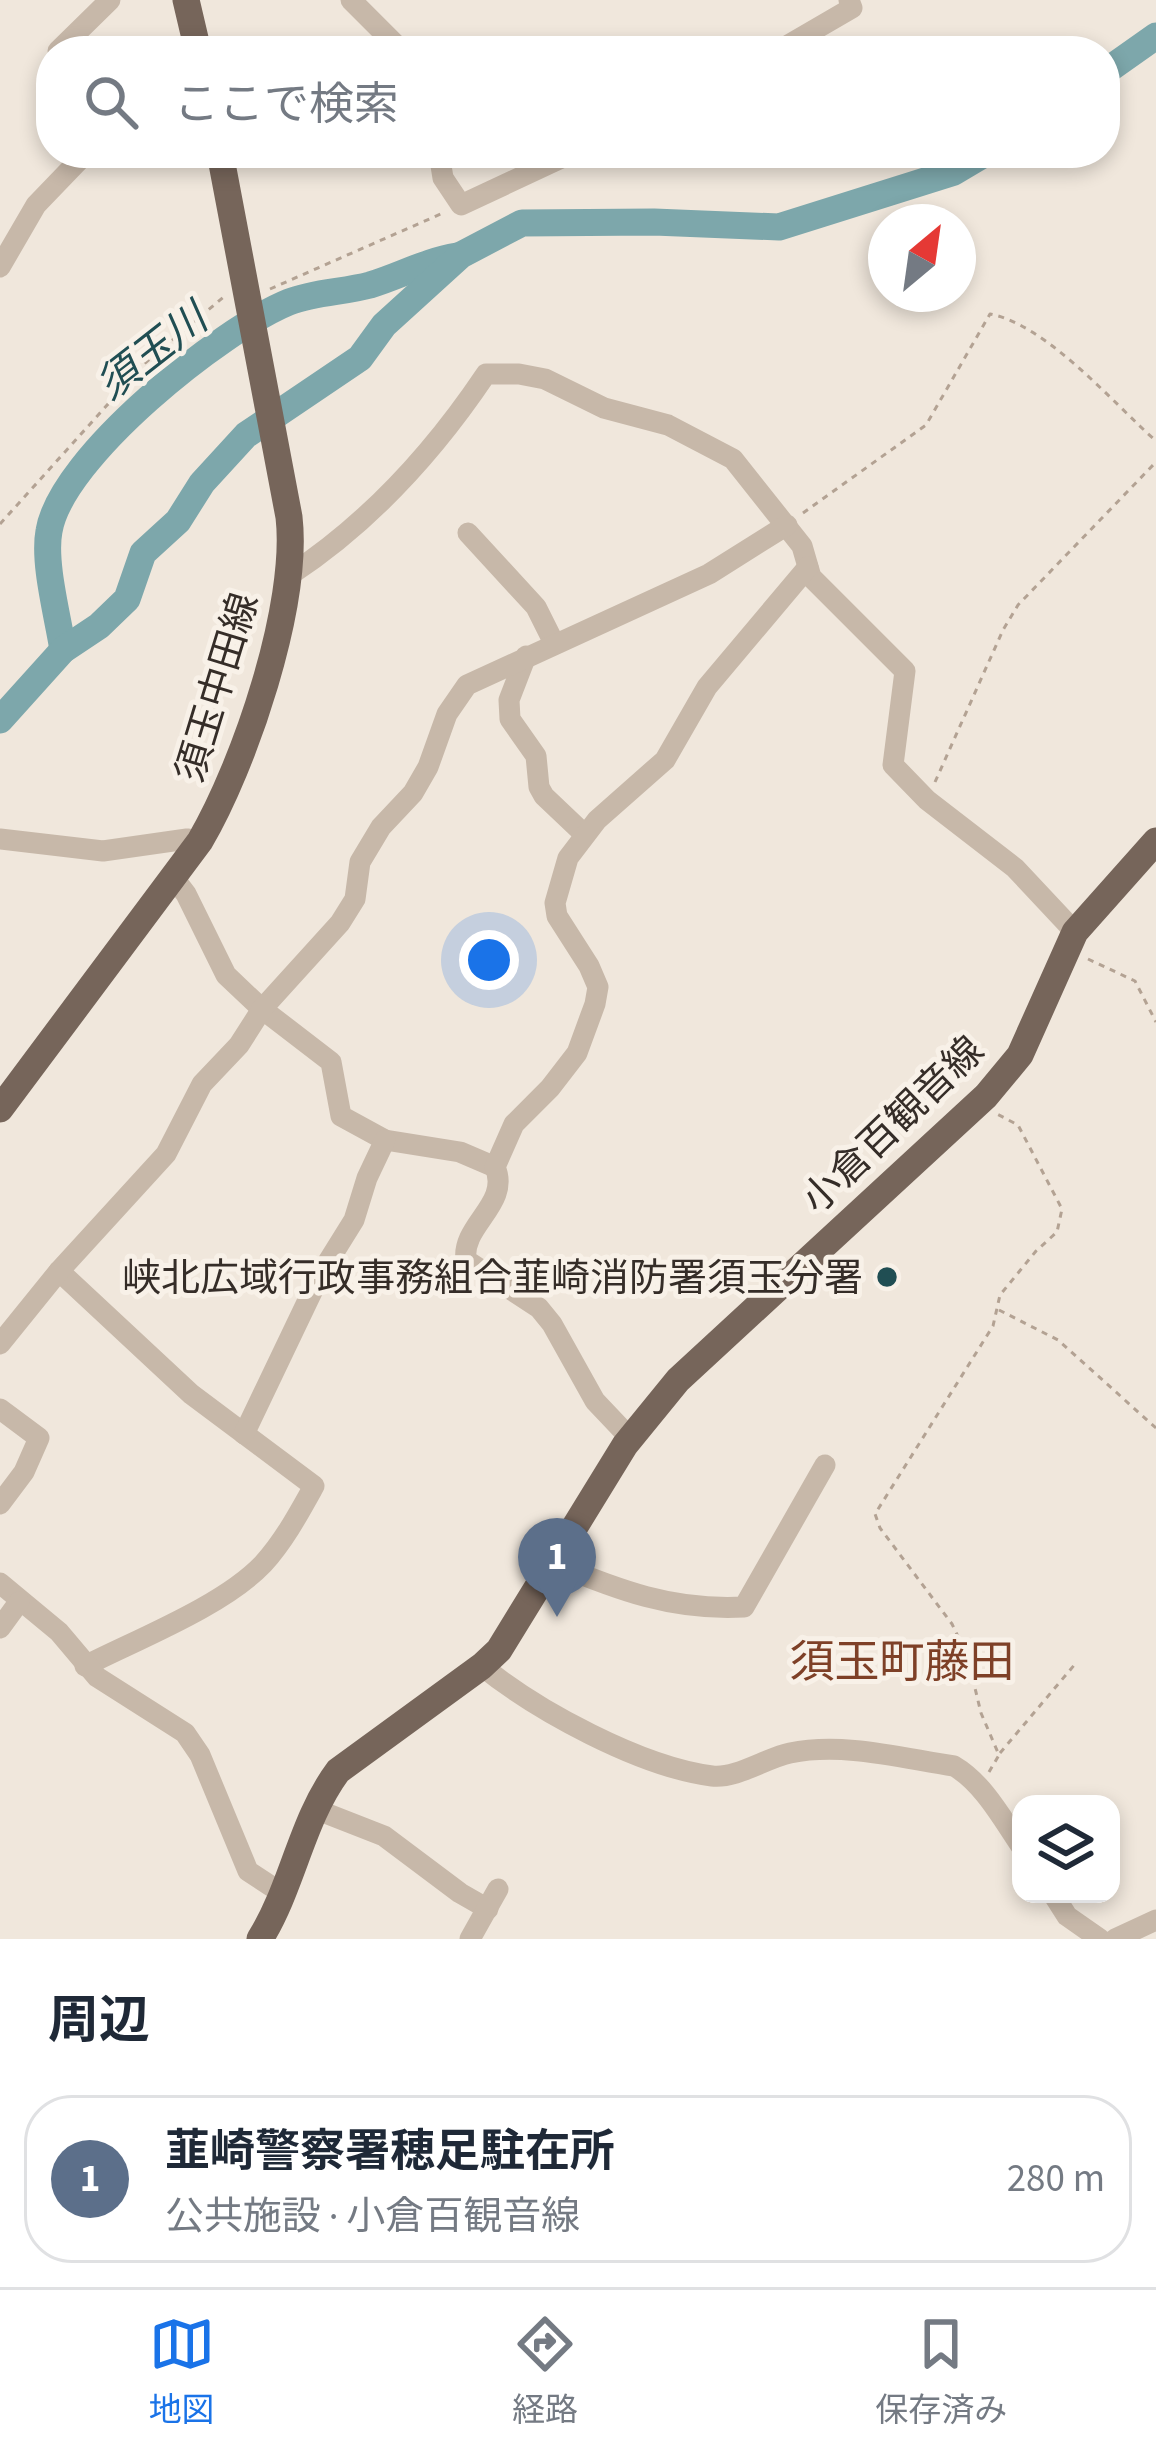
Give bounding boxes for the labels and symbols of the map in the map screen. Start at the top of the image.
north arrow [868,204,976,312]
water label: 須玉川 [84,288,223,415]
street label: 須玉中田線 [163,586,273,789]
your location [459,930,519,990]
street label: 小倉百観音線 [790,1024,997,1227]
place label: 峡北広域行政事務組合韮崎消防署須玉分署 [122,1251,863,1307]
marker: 峡北広域行政事務組合韮崎消防署須玉分署 [874,1264,900,1290]
pin: 1 [518,1518,596,1617]
district label: 須玉町藤田 [789,1631,1015,1695]

